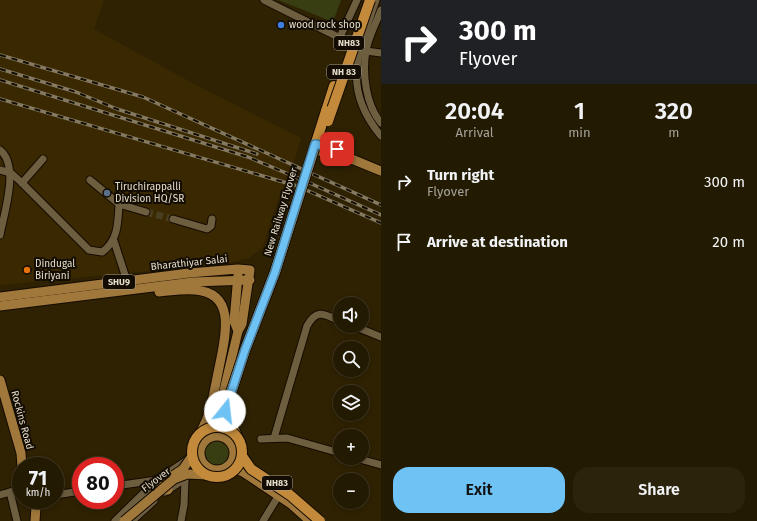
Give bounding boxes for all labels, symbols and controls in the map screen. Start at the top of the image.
text: 300 m [459,14,537,47]
icon: right [393,16,445,68]
place label: wood rock shop [289,19,361,31]
marker: wood rock shop [276,20,286,30]
road number: NH83 [334,36,364,50]
text: Flyover [459,48,518,70]
road number: NH 83 [327,65,361,79]
text: 20:04 [445,97,504,125]
text: 1 [574,97,585,125]
text: 320 [655,97,693,125]
text: Arrival [456,125,494,140]
text: min [568,125,591,140]
text: m [668,125,679,140]
pin [320,132,354,166]
icon: arrive [326,138,348,160]
street label: New Railway Flyover [262,166,300,258]
text: Turn right [427,166,494,184]
icon: right [393,171,415,193]
text: 300 m [704,173,745,191]
place label: Tiruchirappalli Division HQ/SR [115,181,184,205]
text: Flyover [427,184,469,199]
marker: Tiruchirappalli Division HQ/SR [102,188,112,198]
icon: arrive [393,231,415,253]
text: Arrive at destination [427,233,568,251]
text: 20 m [712,233,745,251]
street label: Bharathiyar Salai [150,253,228,273]
place label: Dindugal Biriyani [35,258,75,282]
marker: Dindugal Biriyani [22,265,32,275]
road number: SHU9 [103,275,135,289]
map controls [333,297,369,509]
button: sound [333,297,369,333]
button: search [333,341,369,377]
button: layers [333,385,369,421]
street label: Rockins Road [8,389,36,451]
position arrow [204,390,246,432]
button: + [333,429,369,465]
speed limit sign: 80 [72,457,124,509]
street label: Flyover [139,465,173,495]
text: 71 [29,466,47,490]
button: Exit [393,467,565,513]
button: Share [573,467,745,513]
button: − [333,473,369,509]
road number: NH83 [262,476,292,490]
text: km/h [26,487,50,499]

